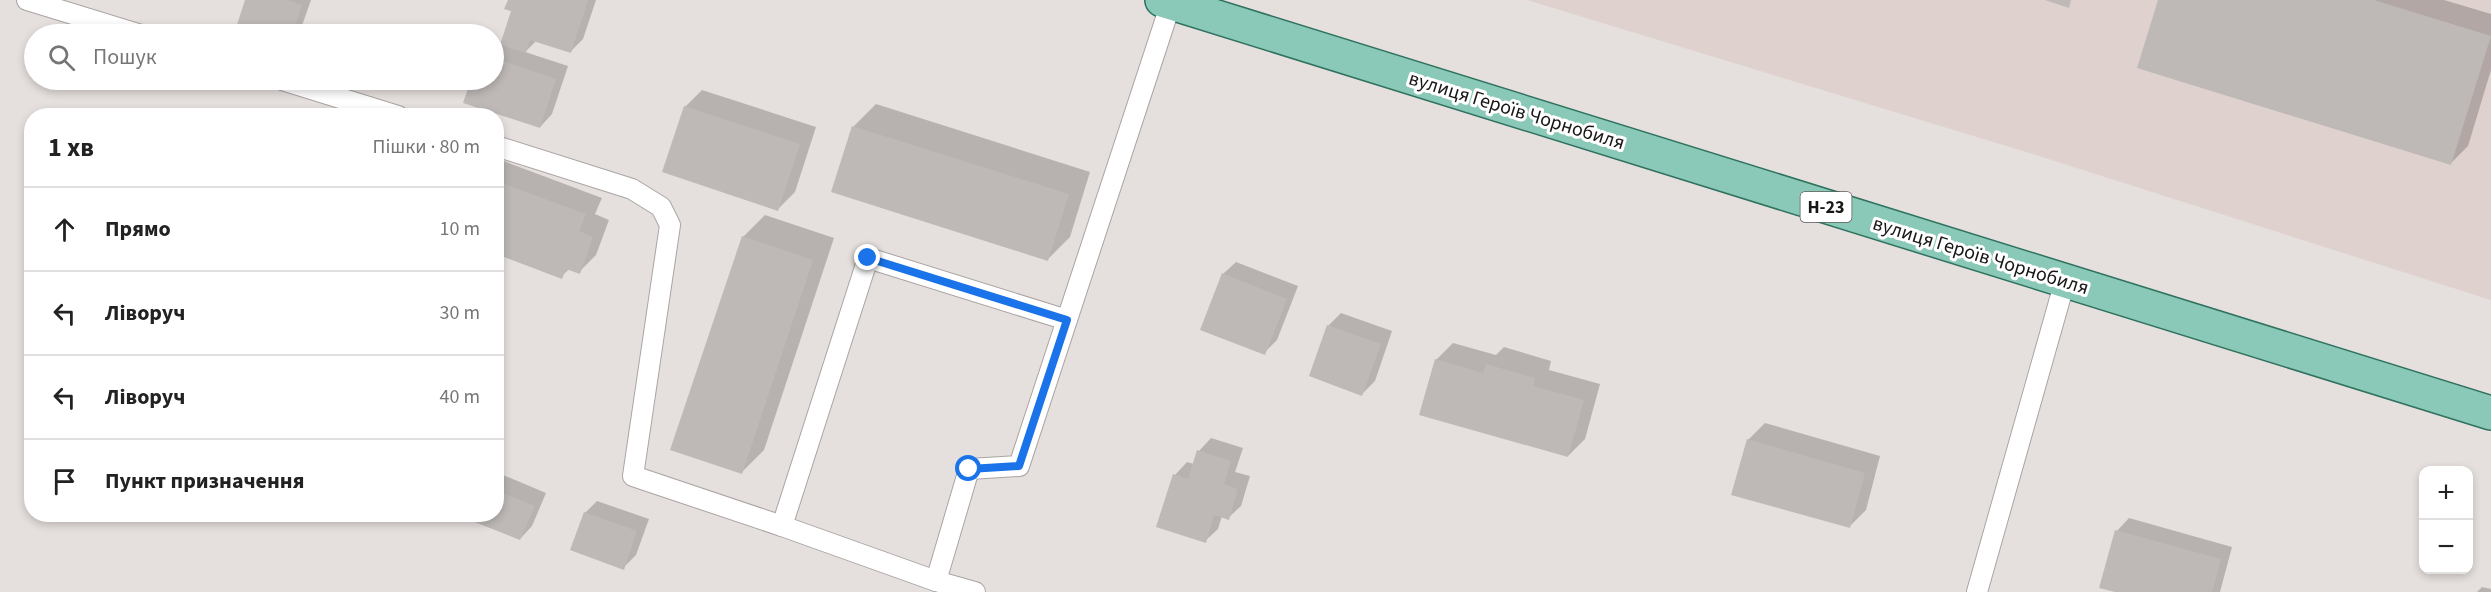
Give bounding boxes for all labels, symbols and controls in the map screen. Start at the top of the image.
search box [24,24,504,90]
icon: search [45,41,78,74]
text: Пошук [93,41,157,73]
street label: вулиця Героїв Чорнобиля [1405,65,1628,157]
text: 1 хв [48,129,94,166]
text: Пішки · 80 m [373,133,480,161]
road number: Н-23 [1800,192,1852,222]
street label: вулиця Героїв Чорнобиля [1869,210,2092,302]
icon: ahead [48,213,81,246]
text: Прямо [105,213,171,245]
text: 10 m [440,215,480,243]
route end [854,244,880,270]
icon: left [48,297,81,330]
text: Ліворуч [105,297,185,329]
text: 30 m [440,299,480,327]
icon: left [48,381,81,414]
text: Ліворуч [105,381,185,413]
text: 40 m [440,383,480,411]
route start [955,455,981,481]
icon: arrive [48,465,81,498]
text: Пункт призначення [105,465,305,497]
map controls [2419,466,2473,574]
button: + [2419,466,2473,520]
button: − [2419,520,2473,574]

